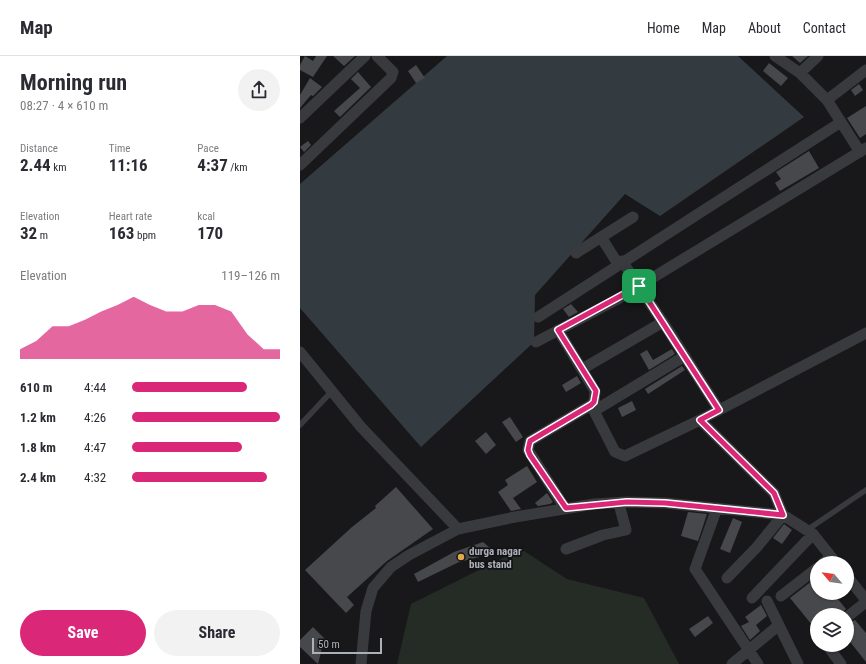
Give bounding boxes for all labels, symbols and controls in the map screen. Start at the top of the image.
text: Map [20,16,53,39]
text: Home [647,20,680,36]
text: Map [702,20,726,36]
text: About [748,20,781,36]
text: Contact [803,20,846,36]
button: share [238,69,280,111]
text: Morning run [20,70,127,95]
text: 08:27 · 4 × 610 m [20,98,108,113]
text: Distance [20,142,58,155]
text: Time [109,142,130,155]
text: Pace [197,142,219,155]
text: 2.44 [20,155,51,175]
text: 11:16 [109,155,148,175]
text: 4:37 [197,155,228,175]
text: km [51,161,66,174]
text: /km [228,161,248,174]
text: Elevation [20,210,60,223]
text: Heart rate [109,210,152,223]
text: kcal [197,210,215,223]
text: 32 [20,223,37,243]
text: 163 [109,223,134,243]
text: 170 [197,223,223,243]
text: m [37,229,48,242]
text: bpm [134,229,156,242]
text: Elevation [20,268,67,283]
text: 119–126 m [221,268,280,283]
pin [622,269,656,303]
icon: arrive [628,275,650,297]
text: 610 m [20,380,52,395]
text: 4:44 [84,380,106,395]
text: 1.2 km [20,410,56,425]
text: 4:26 [84,410,106,425]
text: 1.8 km [20,440,56,455]
text: 4:47 [84,440,106,455]
text: 2.4 km [20,470,56,485]
text: 4:32 [84,470,106,485]
place label: durga nagar bus stand [469,545,522,571]
marker: durga nagar bus stand [456,552,466,562]
north arrow [810,556,854,600]
map controls [810,556,854,652]
button: layers [810,608,854,652]
button: Save [20,610,146,656]
button: Share [154,610,280,656]
scale bar [312,636,382,655]
text: 50 m [318,638,340,651]

